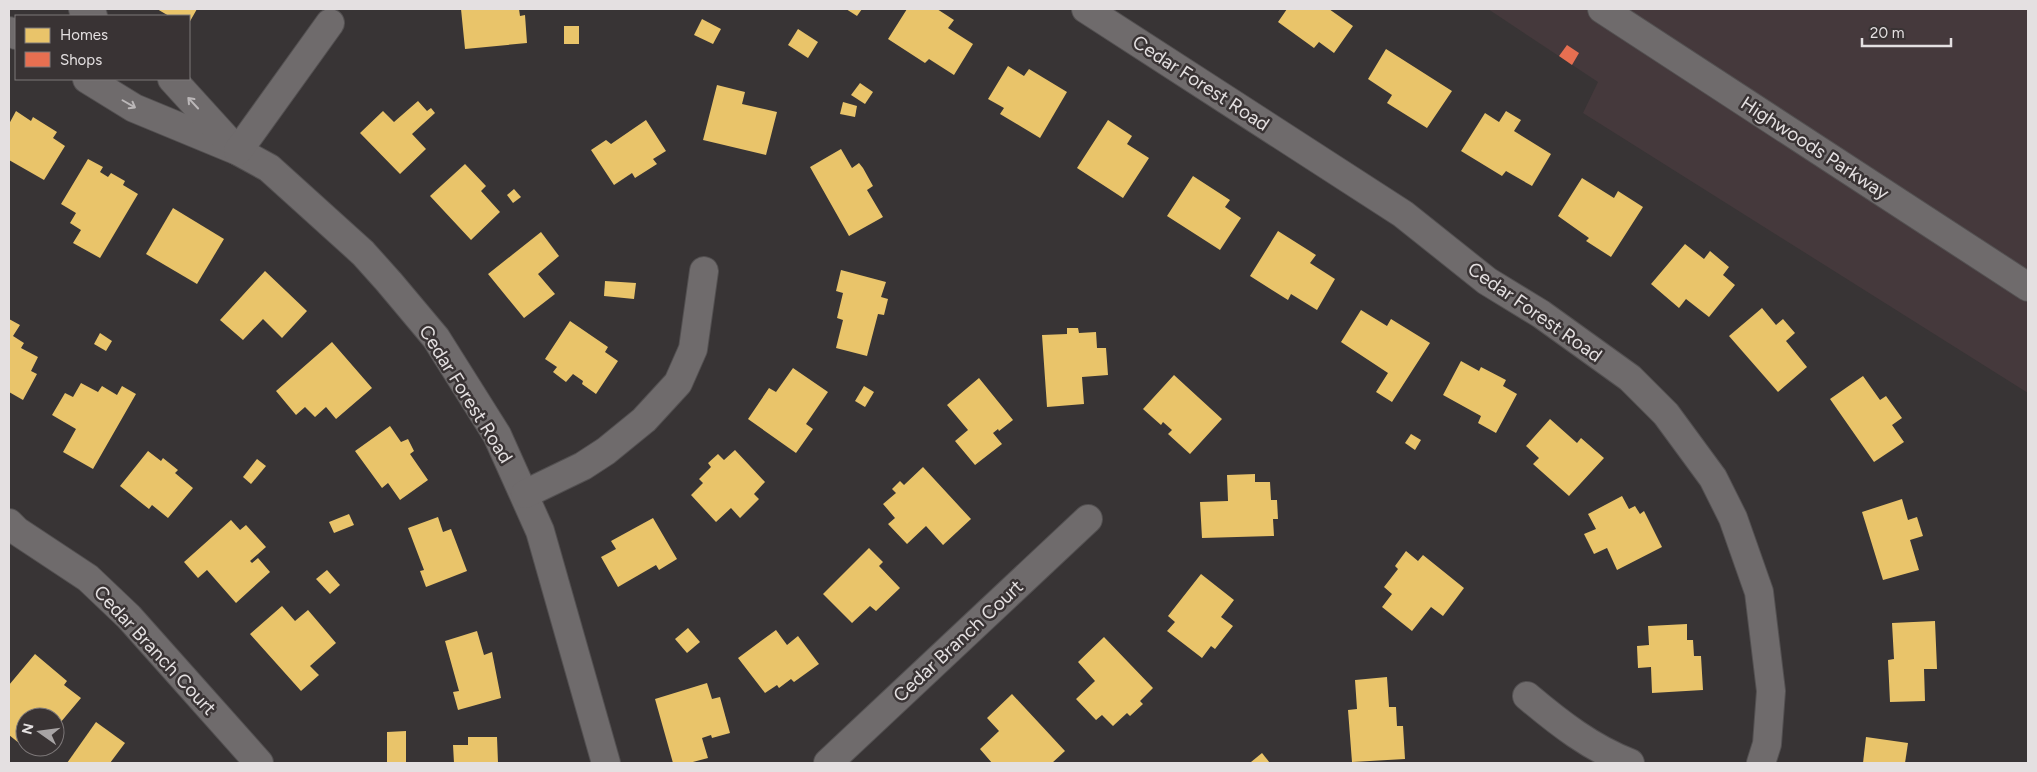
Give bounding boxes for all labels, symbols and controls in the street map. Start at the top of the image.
legend [15,15,190,80]
scale bar [1862,15,1951,47]
text: 20 m [1870,24,1904,42]
text: Homes [60,26,108,44]
street label: Cedar Forest Road [1128,30,1274,136]
text: Shops [60,51,102,69]
street label: Highwoods Parkway [1737,92,1893,204]
one-way arrow [187,96,199,109]
one-way arrow [121,99,136,109]
street label: Cedar Forest Road [1463,257,1607,367]
street label: Cedar Forest Road [414,321,518,467]
street label: Cedar Branch Court [888,575,1028,707]
street label: Cedar Branch Court [89,580,221,720]
north arrow [15,707,65,757]
text: N [18,722,37,736]

